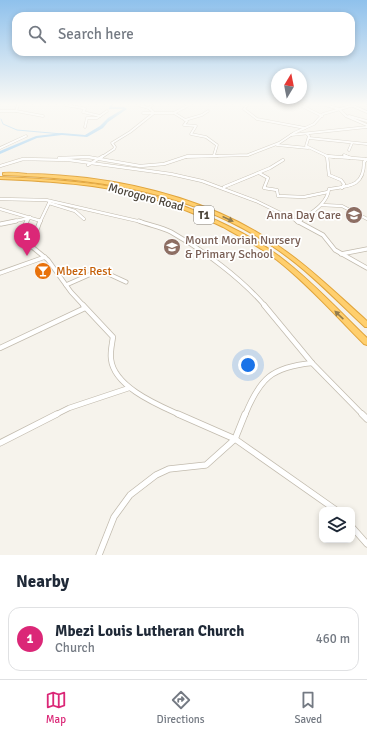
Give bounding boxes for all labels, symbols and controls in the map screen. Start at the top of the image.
search box [12,12,355,56]
icon: search [26,23,48,45]
text: Search here [58,25,134,43]
north arrow [271,68,307,104]
street label: Morogoro Road [106,180,185,215]
school or university icon: Anna Day Care [344,205,364,225]
road number: T1 [194,206,214,224]
place label: Anna Day Care [267,208,341,223]
one-way arrow [223,216,234,222]
pin: 1 [14,223,40,256]
place label: Mount Moriah Nursery & Primary School [185,233,301,262]
school or university icon: Mount Moriah Nursery & Primary School [162,237,182,257]
bar icon: Mbezi Rest [33,261,53,281]
place label: Mbezi Rest [56,264,112,279]
one-way arrow [334,310,344,320]
your location [238,355,258,375]
map controls [319,507,355,543]
button: layers [319,507,355,543]
text: Nearby [16,571,69,592]
text: Mbezi Louis Lutheran Church [55,622,244,640]
text: 1 [26,631,34,647]
text: 460 m [316,631,350,647]
text: Church [55,640,95,656]
tab: Map [45,689,67,726]
tab: Directions [157,689,205,726]
tab: Saved [294,689,322,726]

